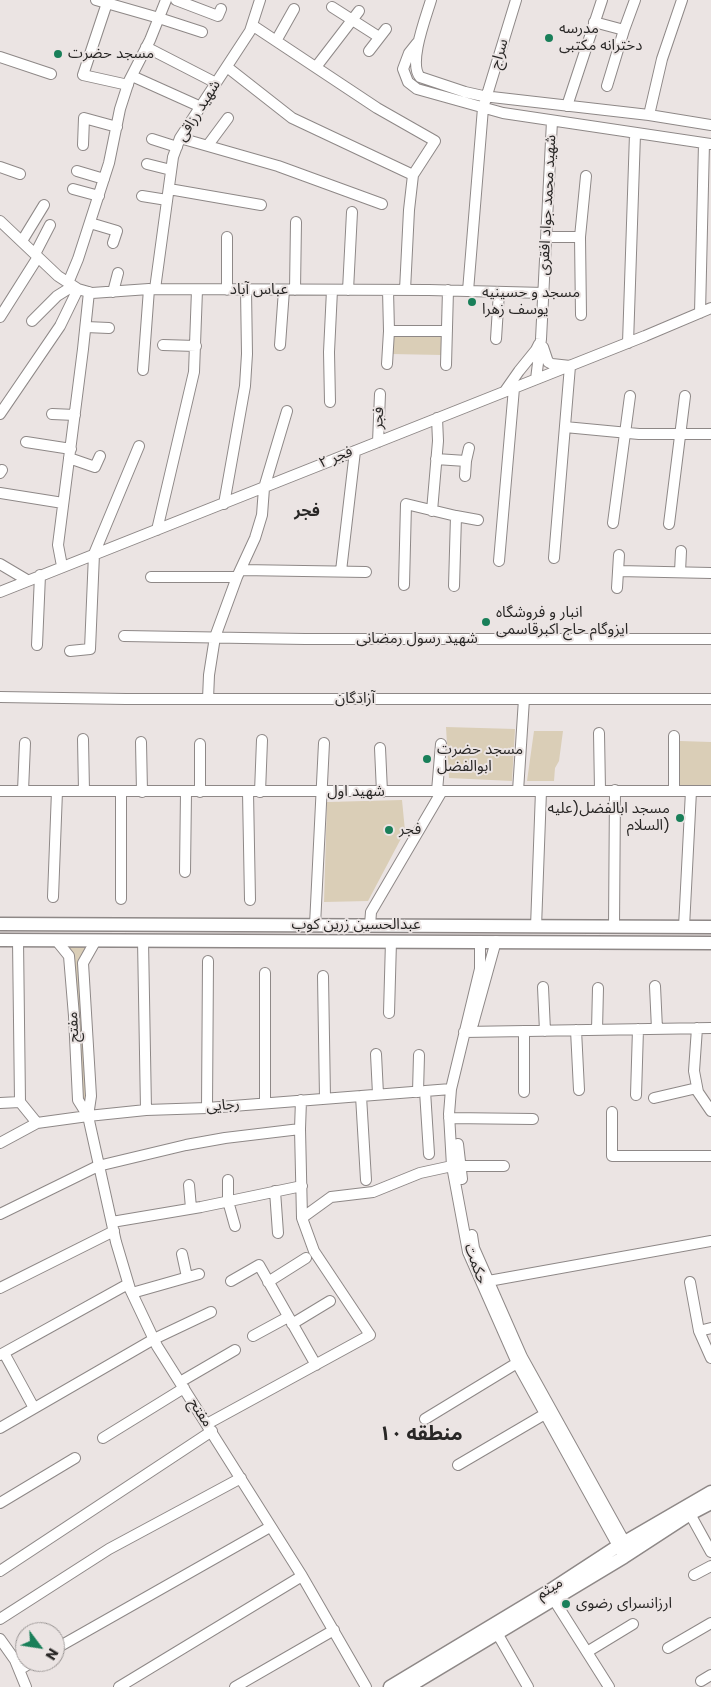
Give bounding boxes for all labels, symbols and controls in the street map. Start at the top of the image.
place label: مدرسه دخترانه مکتبی [559,20,642,55]
marker: مدرسه دخترانه مکتبی [543,32,555,44]
street label: سراج [487,37,513,71]
place label: مسجد حضرت [68,45,154,63]
marker: مسجد حضرت [52,48,64,60]
street label: شهید رزاقی [173,77,225,145]
street label: شهید محمد جواد افقری [535,134,561,276]
street label: عباس آباد [230,281,288,299]
place label: مسجد و حسینیه یوسف زهرا [482,284,580,319]
marker: مسجد و حسینیه یوسف زهرا [466,296,478,308]
street label: فجر [370,407,388,429]
street label: فجر ۲ [317,443,355,473]
district label: فجر [294,502,320,522]
place label: انبار و فروشگاه ایزوگام حاج اکبرقاسمی [496,604,628,639]
marker: انبار و فروشگاه ایزوگام حاج اکبرقاسمی [480,616,492,628]
street label: شهید رسول رمضانی [356,630,478,648]
street label: آزادگان [335,690,375,708]
place label: مسجد حضرت ابوالفضل [437,741,523,776]
marker: مسجد حضرت ابوالفضل [421,753,433,765]
street label: شهید اول [327,783,385,801]
place label: مسجد ابالفضل(علیه السلام) [548,800,670,835]
marker: مسجد ابالفضل(علیه السلام) [674,812,686,824]
place label: فجر [399,821,421,839]
marker: فجر [383,824,395,836]
street label: عبدالحسین زرین کوب [291,916,421,934]
street label: مفتح [64,1011,84,1043]
street label: رجایی [206,1096,240,1116]
street label: حکمت [459,1241,491,1287]
street label: مفتح [184,1395,216,1431]
district label: منطقه ۱۰ [379,1423,463,1447]
street label: میثم [534,1574,566,1604]
place label: ارزانسرای رضوی [576,1595,672,1613]
marker: ارزانسرای رضوی [560,1598,572,1610]
north arrow [15,1622,65,1672]
text: N [41,1645,63,1664]

